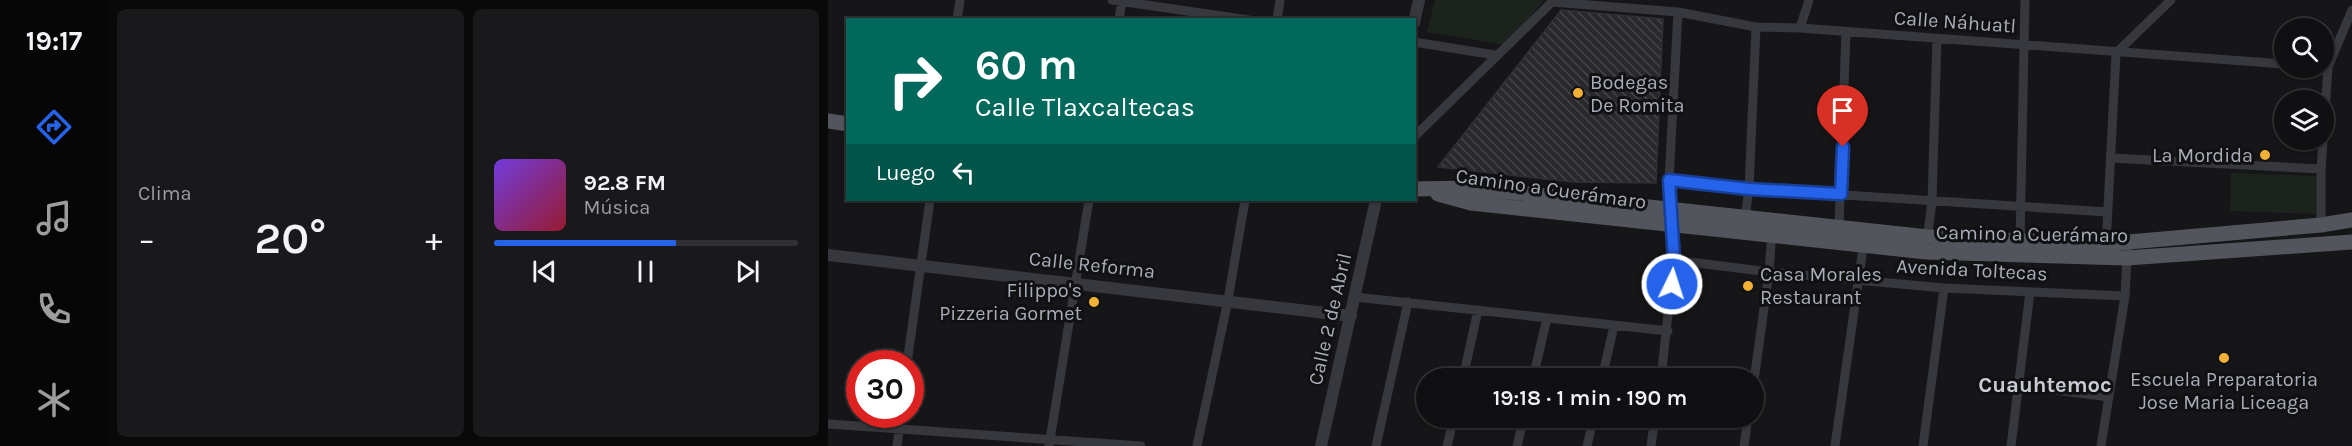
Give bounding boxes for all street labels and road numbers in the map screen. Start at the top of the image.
street label: Calle Náhuatl [1893,6,2017,38]
street label: Camino a Cuerámaro [1454,164,1648,214]
street label: Camino a Cuerámaro [1936,221,2128,247]
street label: Calle Reforma [1028,247,1156,283]
street label: Calle 2 de Abril [1304,251,1356,387]
street label: Avenida Toltecas [1896,255,2048,285]

